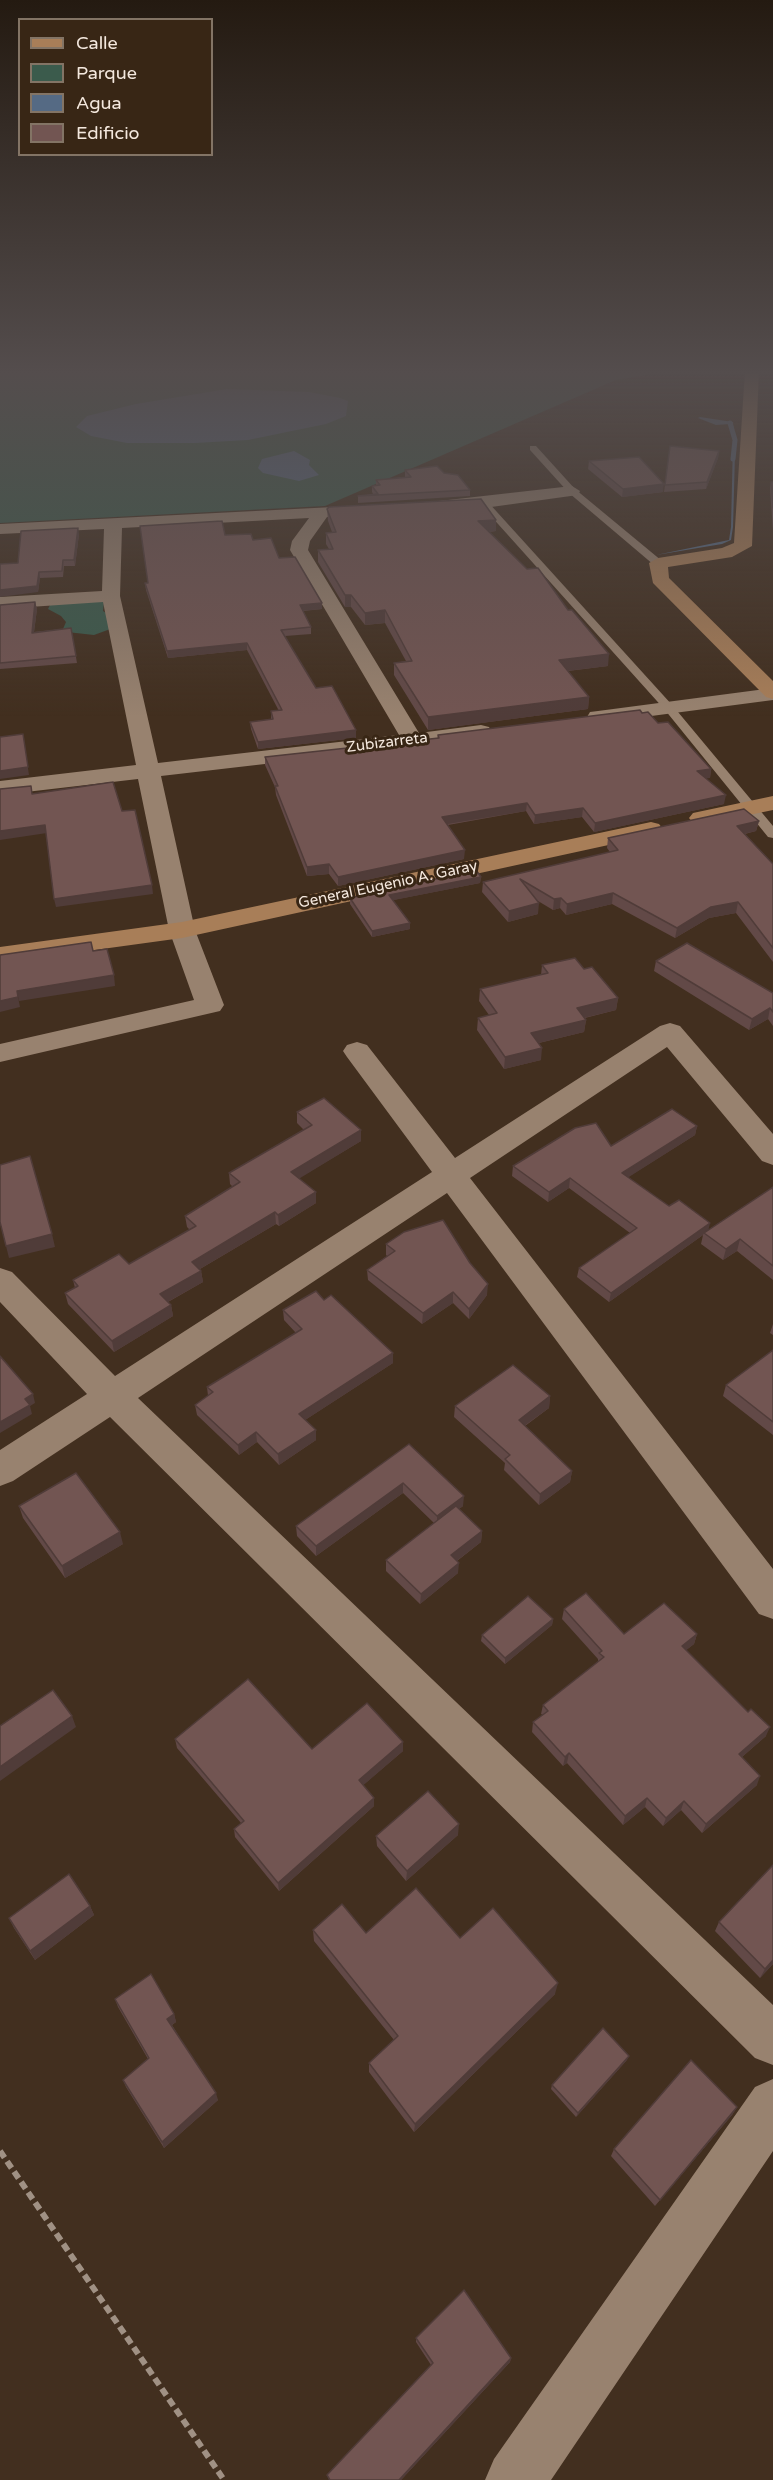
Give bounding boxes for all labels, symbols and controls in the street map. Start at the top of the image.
legend [18,18,213,156]
text: Calle [76,32,118,54]
text: Parque [76,62,137,84]
text: Agua [76,92,122,114]
text: Edificio [76,122,140,144]
street label: Zubizarreta [345,729,429,757]
street label: General Eugenio A. Garay [297,857,479,913]

